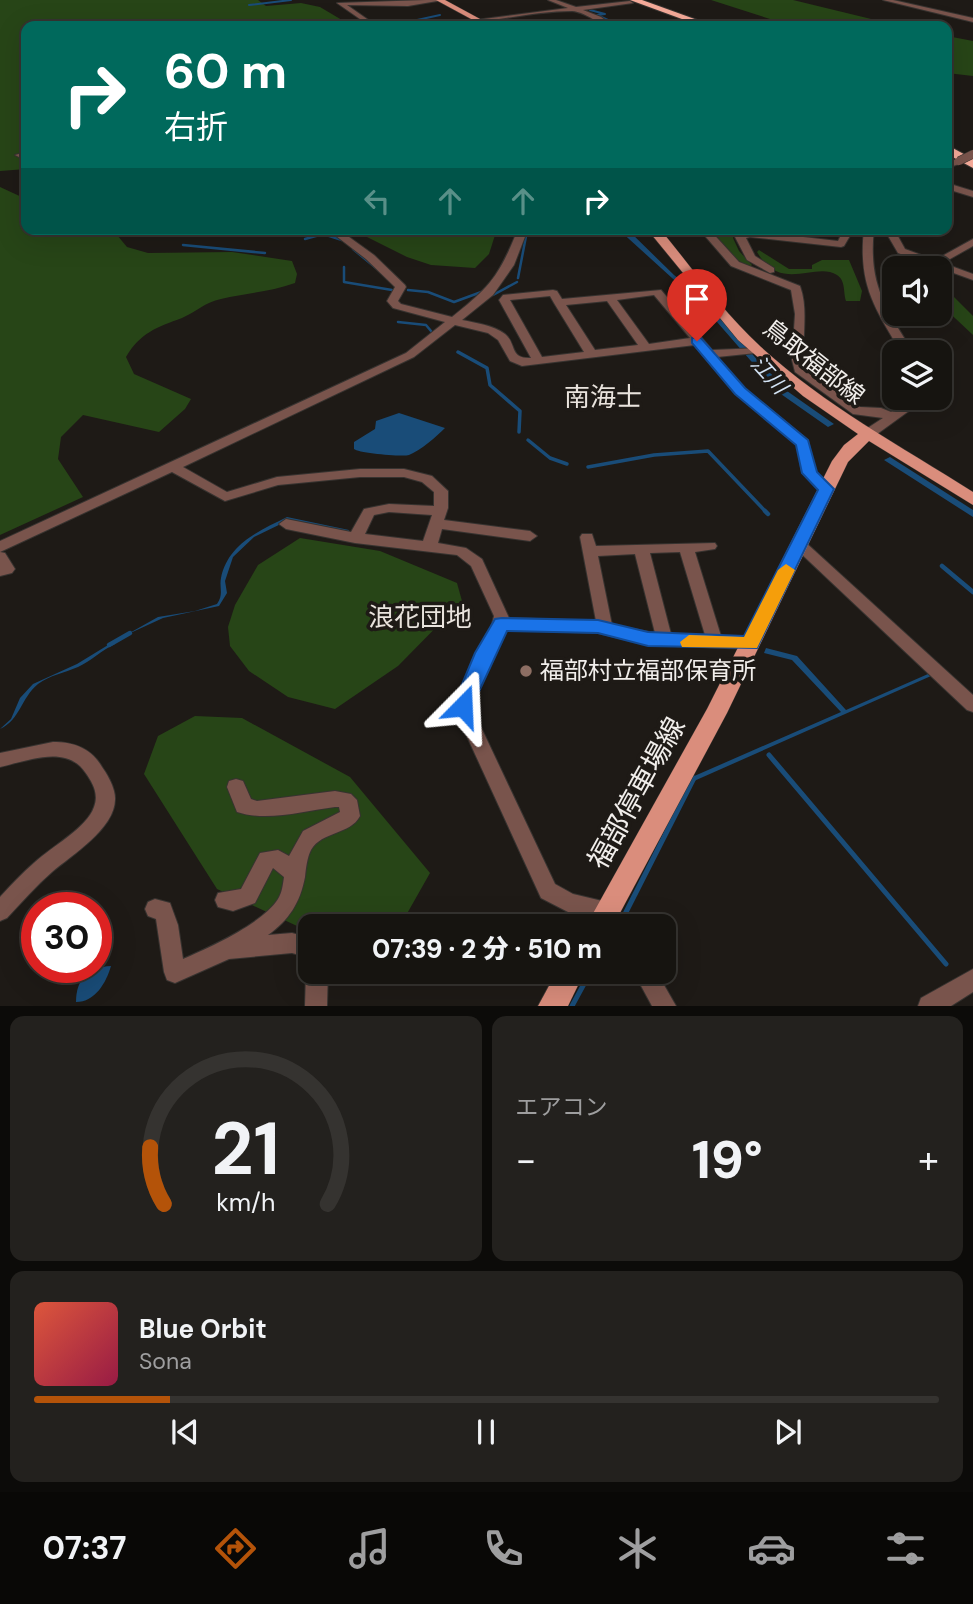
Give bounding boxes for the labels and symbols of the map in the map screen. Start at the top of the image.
pin [667,269,727,341]
street label: 鳥取福部線 [757,312,871,411]
water label: 江川 [745,350,795,401]
district label: 南海士 [564,380,642,414]
district label: 浪花団地 [368,600,472,634]
place label: 福部村立福部保育所 [540,655,756,686]
marker: 福部村立福部保育所 [518,663,534,679]
position arrow [426,669,500,743]
street label: 福部停車場線 [580,711,693,876]
speed limit sign: 30 [21,892,112,983]

